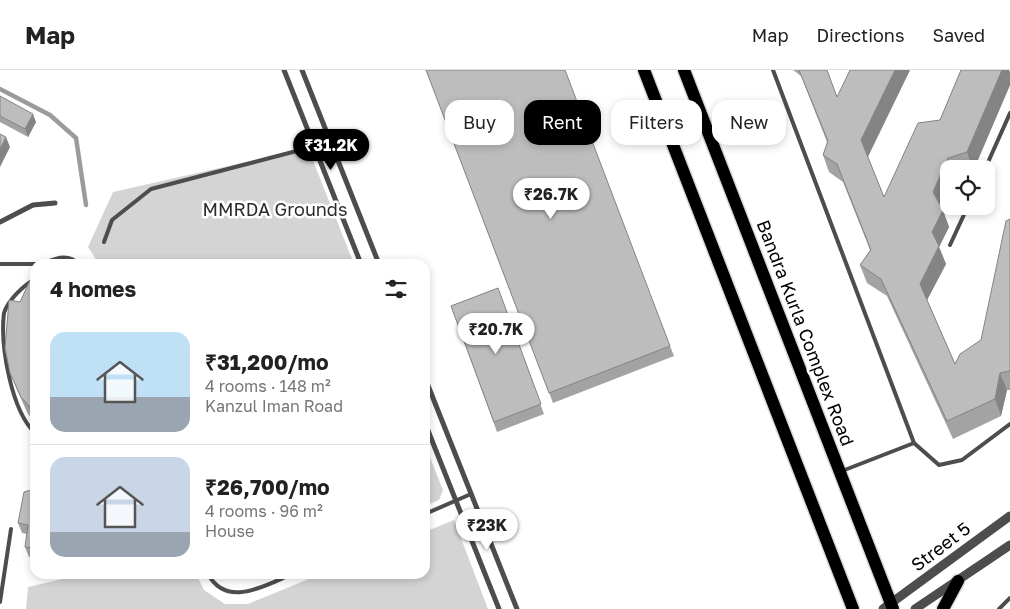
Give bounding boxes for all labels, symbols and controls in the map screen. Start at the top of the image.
text: Map [25,20,75,49]
text: Map [752,24,788,46]
text: Directions [816,24,904,46]
text: Saved [932,24,985,46]
chip: Buy [445,100,514,145]
chip: Rent [524,100,601,145]
chip: Filters [611,100,702,145]
chip: New [712,100,786,145]
pin: ₹31.2K [290,128,372,171]
text: ₹31.2K [304,135,358,155]
map controls [940,160,995,215]
button: locate [940,160,995,215]
pin: ₹26.7K [510,178,592,220]
text: ₹26.7K [524,184,578,204]
park label: MMRDA Grounds [203,198,347,220]
street label: Bandra Kurla Complex Road [753,216,859,449]
icon: filters [382,275,410,303]
text: 4 homes [50,276,136,302]
pin: ₹20.7K [455,312,537,355]
text: ₹20.7K [469,319,523,339]
text: ₹31,200/mo [205,349,329,375]
icon: home [90,352,150,412]
text: 4 rooms · 148 m² [205,376,331,396]
text: Kanzul Iman Road [205,396,343,416]
text: ₹26,700/mo [205,474,330,500]
icon: home [90,477,150,537]
text: 4 rooms · 96 m² [205,501,323,521]
pin: ₹23K [457,508,517,551]
text: ₹23K [467,515,507,535]
street label: Street 5 [907,517,974,576]
text: House [205,521,254,541]

